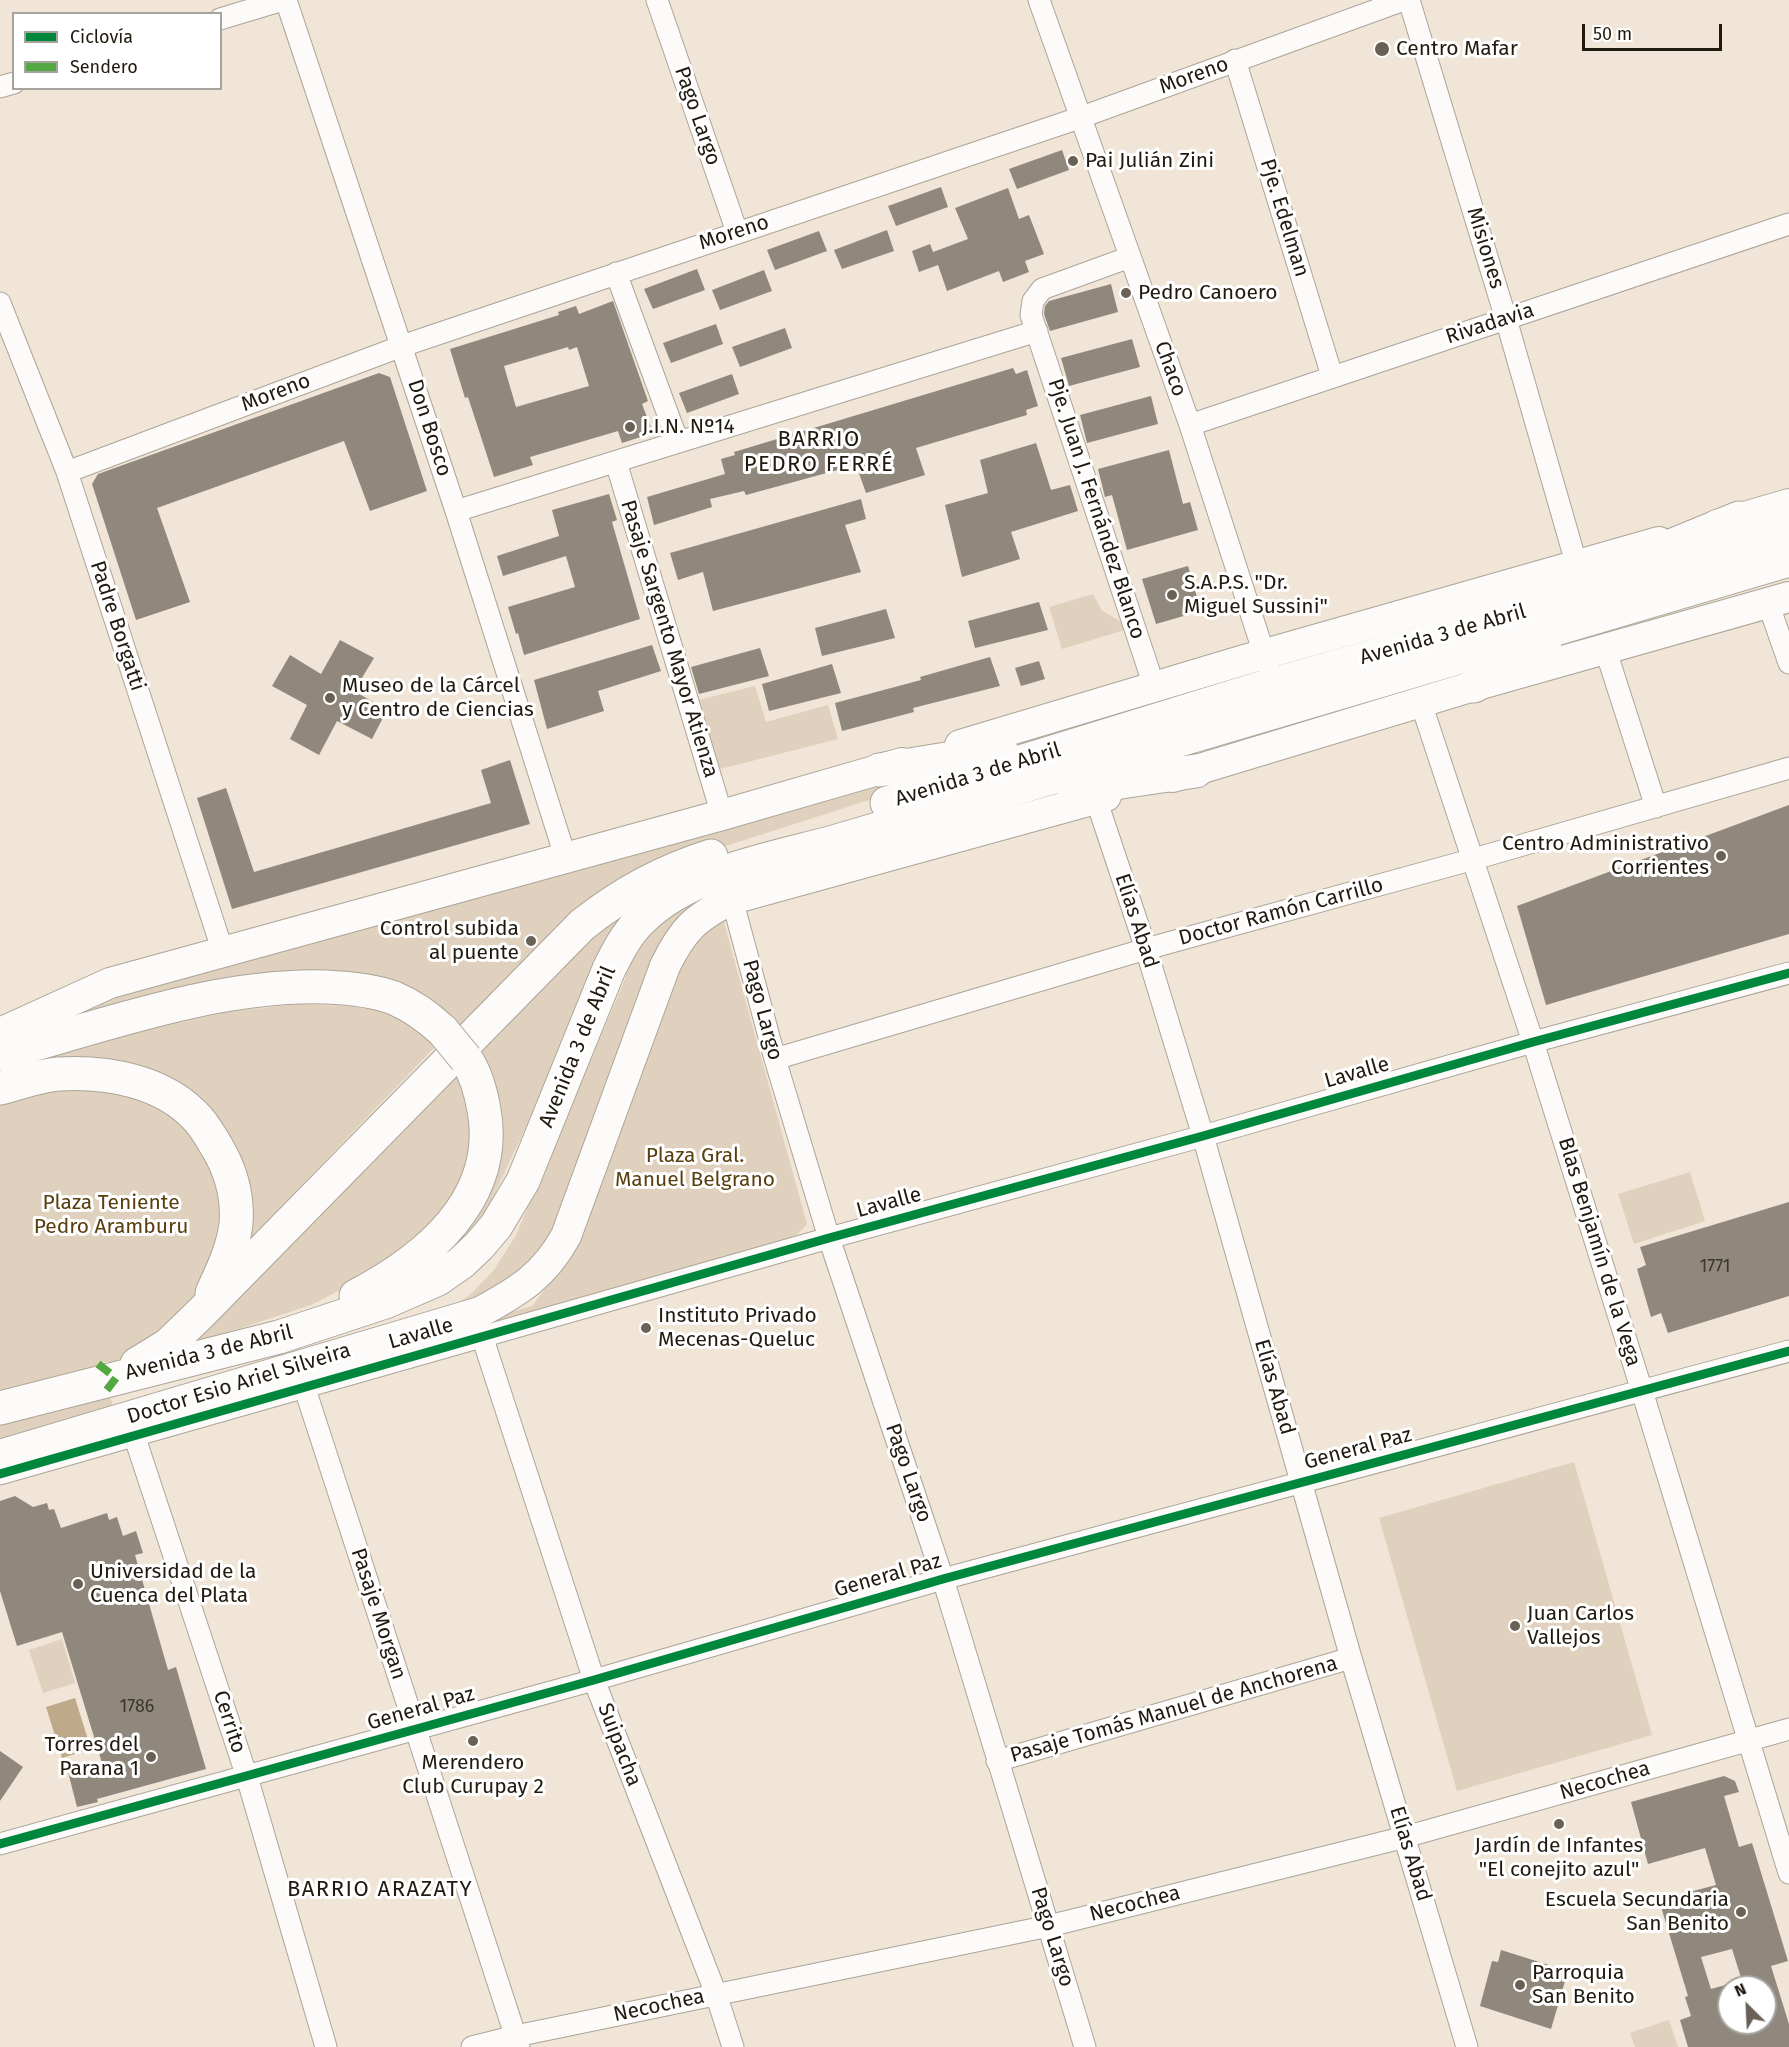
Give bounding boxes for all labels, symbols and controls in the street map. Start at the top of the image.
legend [12,12,222,90]
scale bar [1585,12,1724,50]
text: 50 m [1593,23,1632,45]
text: Ciclovía [70,26,133,48]
place label: Centro Mafar [1396,36,1518,62]
marker: Centro Mafar [1373,40,1391,58]
street label: Moreno [1156,52,1232,100]
text: Sendero [70,56,138,78]
street label: Pago Largo [668,63,726,169]
place label: Pai Julián Zini [1085,148,1214,174]
marker: Pai Julián Zini [1066,154,1080,168]
street label: Pje. Edelman [1254,156,1314,280]
street label: Misiones [1461,204,1509,292]
street label: Moreno [696,210,772,256]
place label: Pedro Canoero [1138,280,1278,306]
marker: Pedro Canoero [1119,286,1133,300]
street label: Rivadavia [1443,298,1537,350]
street label: Chaco [1148,338,1192,400]
street label: Moreno [238,368,314,418]
street label: Pje. Juan J. Fernández Blanco [1042,375,1150,643]
street label: Don Bosco [402,376,456,480]
place label: J.I.N. Nº14 [642,414,735,440]
marker: J.I.N. Nº14 [623,420,637,434]
district label: BARRIO PEDRO FERRÉ [744,427,894,478]
street label: Pasaje Sargento Mayor Atienza [615,497,723,781]
street label: Padre Borgatti [84,558,150,694]
place label: S.A.P.S. "Dr. Miguel Sussini" [1184,570,1328,620]
marker: S.A.P.S. "Dr. Miguel Sussini" [1165,588,1179,602]
street label: Avenida 3 de Abril [1357,599,1529,671]
place label: Museo de la Cárcel y Centro de Ciencias [342,673,534,723]
marker: Museo de la Cárcel y Centro de Ciencias [323,691,337,705]
street label: Avenida 3 de Abril [892,738,1064,812]
place label: Centro Administrativo Corrientes [1502,831,1709,881]
marker: Centro Administrativo Corrientes [1714,849,1728,863]
street label: Elías Abad [1109,870,1163,972]
street label: Doctor Ramón Carrillo [1176,873,1386,951]
place label: Control subida al puente [380,916,519,966]
marker: Control subida al puente [524,934,538,948]
street label: Pago Largo [737,957,787,1063]
street label: Avenida 3 de Abril [534,963,622,1131]
street label: Lavalle [1322,1052,1392,1094]
street label: Blas Benjamín de la Vega [1552,1134,1646,1370]
park label: Plaza Gral. Manuel Belgrano [615,1143,775,1193]
street label: Lavalle [854,1182,924,1224]
park label: Plaza Teniente Pedro Aramburu [34,1190,188,1240]
house number: 1771 [1699,1256,1731,1278]
place label: Instituto Privado Mecenas-Queluc [658,1303,817,1353]
street label: Lavalle [386,1313,456,1355]
street label: Avenida 3 de Abril [123,1320,295,1386]
marker: Instituto Privado Mecenas-Queluc [639,1321,653,1335]
street label: Elías Abad [1248,1336,1300,1438]
street label: Doctor Esio Ariel Silveira [124,1338,354,1430]
street label: Pago Largo [879,1420,937,1526]
street label: General Paz [1301,1423,1415,1475]
street label: Pasaje Morgan [345,1545,411,1683]
street label: General Paz [831,1549,945,1603]
place label: Universidad de la Cuenca del Plata [90,1559,256,1609]
marker: Universidad de la Cuenca del Plata [71,1577,85,1591]
place label: Juan Carlos Vallejos [1527,1601,1634,1651]
marker: Juan Carlos Vallejos [1508,1619,1522,1633]
street label: Pasaje Tomás Manuel de Anchorena [1008,1651,1340,1769]
street label: General Paz [364,1682,478,1736]
street label: Cerrito [207,1687,251,1757]
house number: 1786 [120,1696,154,1718]
street label: Suipacha [592,1700,646,1790]
place label: Torres del Parana 1 [44,1732,139,1782]
marker: Merendero Club Curupay 2 [466,1734,480,1748]
marker: Torres del Parana 1 [144,1750,158,1764]
place label: Merendero Club Curupay 2 [402,1750,544,1800]
street label: Necochea [1557,1756,1653,1806]
street label: Elías Abad [1384,1803,1436,1905]
marker: Jardín de Infantes "El conejito azul" [1552,1817,1566,1831]
place label: Jardín de Infantes "El conejito azul" [1475,1833,1643,1883]
district label: BARRIO ARAZATY [287,1877,473,1903]
street label: Necochea [1087,1881,1183,1927]
street label: Pago Largo [1025,1884,1079,1990]
place label: Escuela Secundaria San Benito [1545,1887,1729,1937]
marker: Escuela Secundaria San Benito [1734,1905,1748,1919]
place label: Parroquia San Benito [1532,1960,1635,2010]
north arrow [1717,1975,1777,2035]
marker: Parroquia San Benito [1513,1978,1527,1992]
text: N [1732,1979,1749,2001]
street label: Necochea [611,1984,707,2028]

